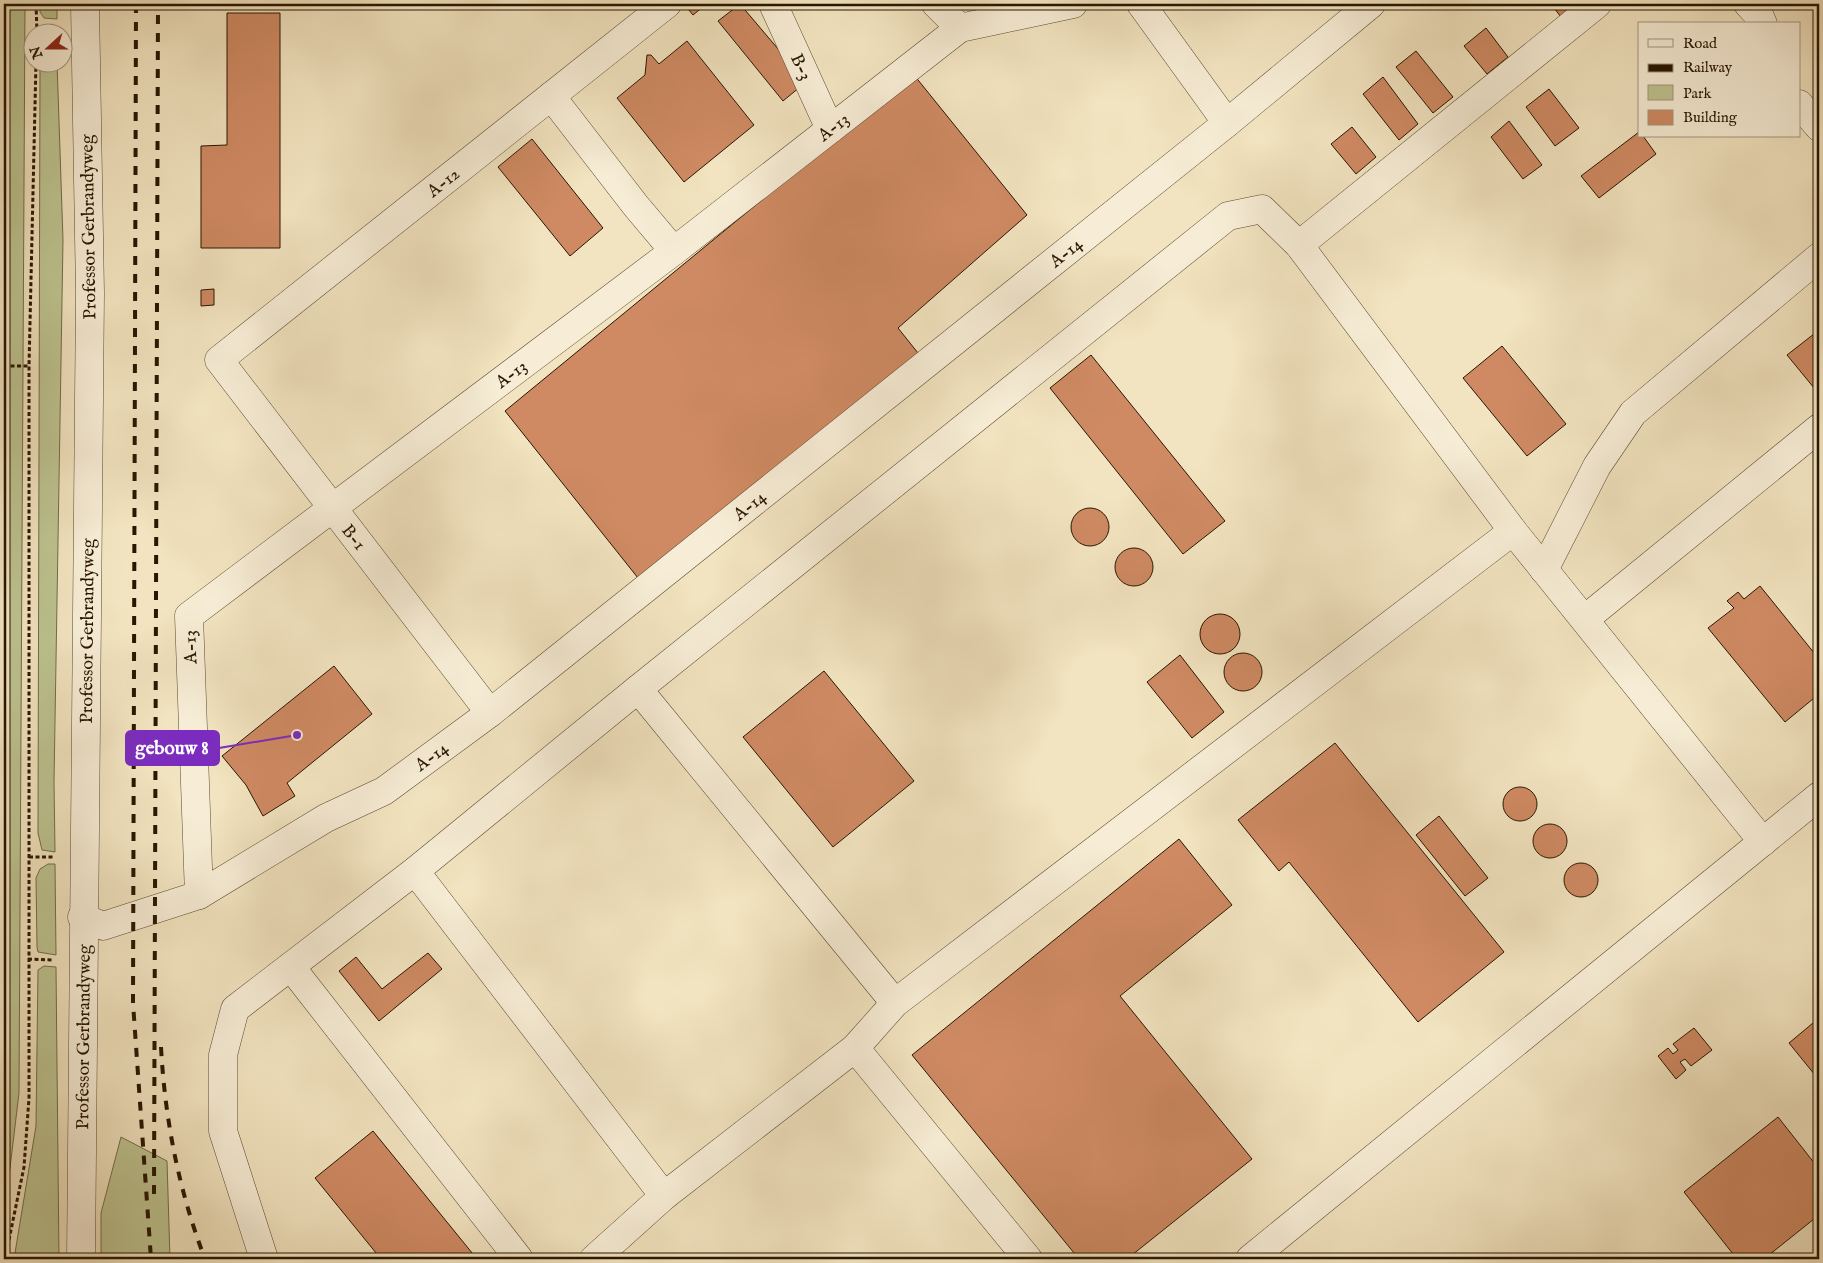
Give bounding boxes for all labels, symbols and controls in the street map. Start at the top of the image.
north arrow [22,22,72,72]
legend [1638,22,1800,138]
text: Road [1683,34,1718,53]
text: N [26,43,48,62]
street label: B-3 [784,50,816,84]
text: Railway [1683,58,1733,77]
text: Park [1683,84,1713,103]
text: Building [1683,108,1738,127]
street label: A-13 [813,109,855,148]
street label: Professor Gerbrandyweg [76,134,103,320]
street label: A-12 [422,163,465,204]
street label: A-14 [1044,233,1088,274]
street label: A-13 [490,356,532,395]
street label: A-14 [728,486,772,527]
street label: B-1 [335,520,370,556]
street label: Professor Gerbrandyweg [76,538,101,724]
street label: A-13 [179,630,204,665]
callout: gebouw 8 [126,731,219,765]
text: gebouw 8 [135,737,209,761]
street label: A-14 [410,737,454,778]
street label: Professor Gerbrandyweg [72,944,97,1130]

